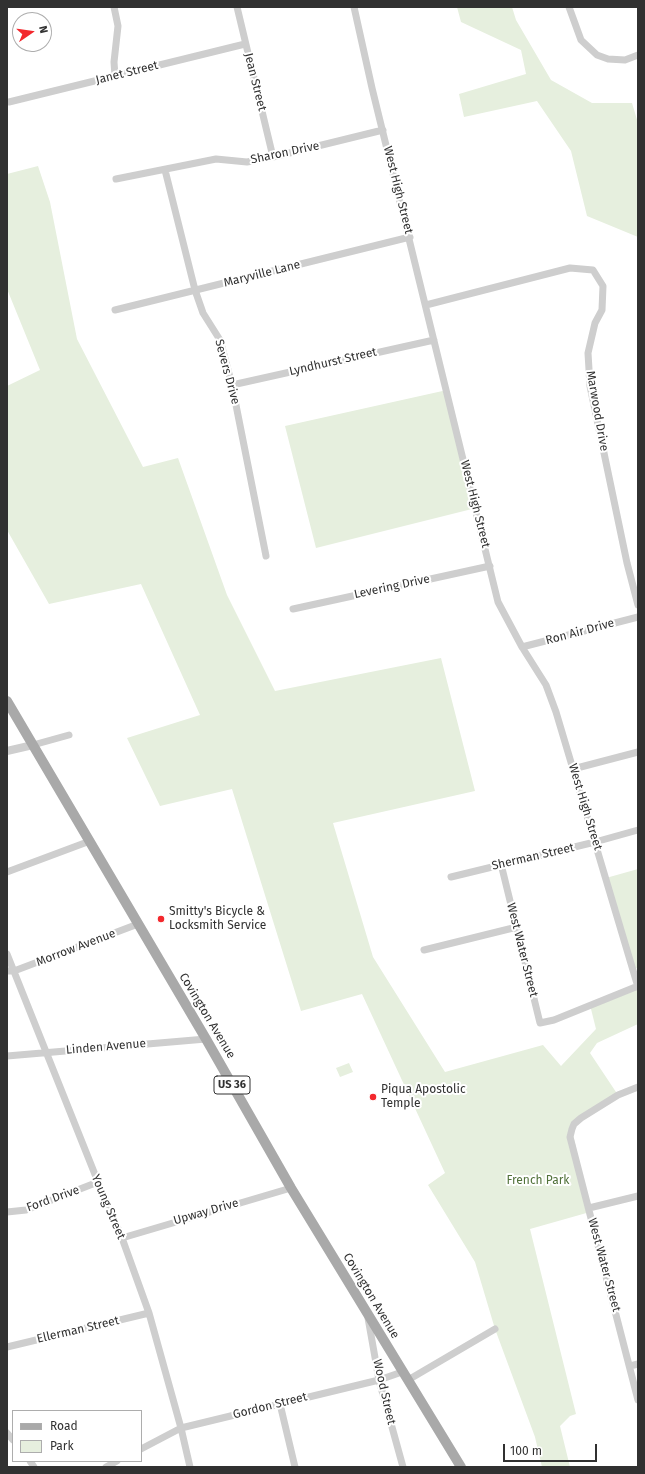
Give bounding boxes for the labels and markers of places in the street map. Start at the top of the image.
place label: Smitty's Bicycle & Locksmith Service [169,905,266,933]
marker: Smitty's Bicycle & Locksmith Service [156,914,166,924]
place label: Piqua Apostolic Temple [381,1083,466,1111]
marker: Piqua Apostolic Temple [368,1092,378,1102]

